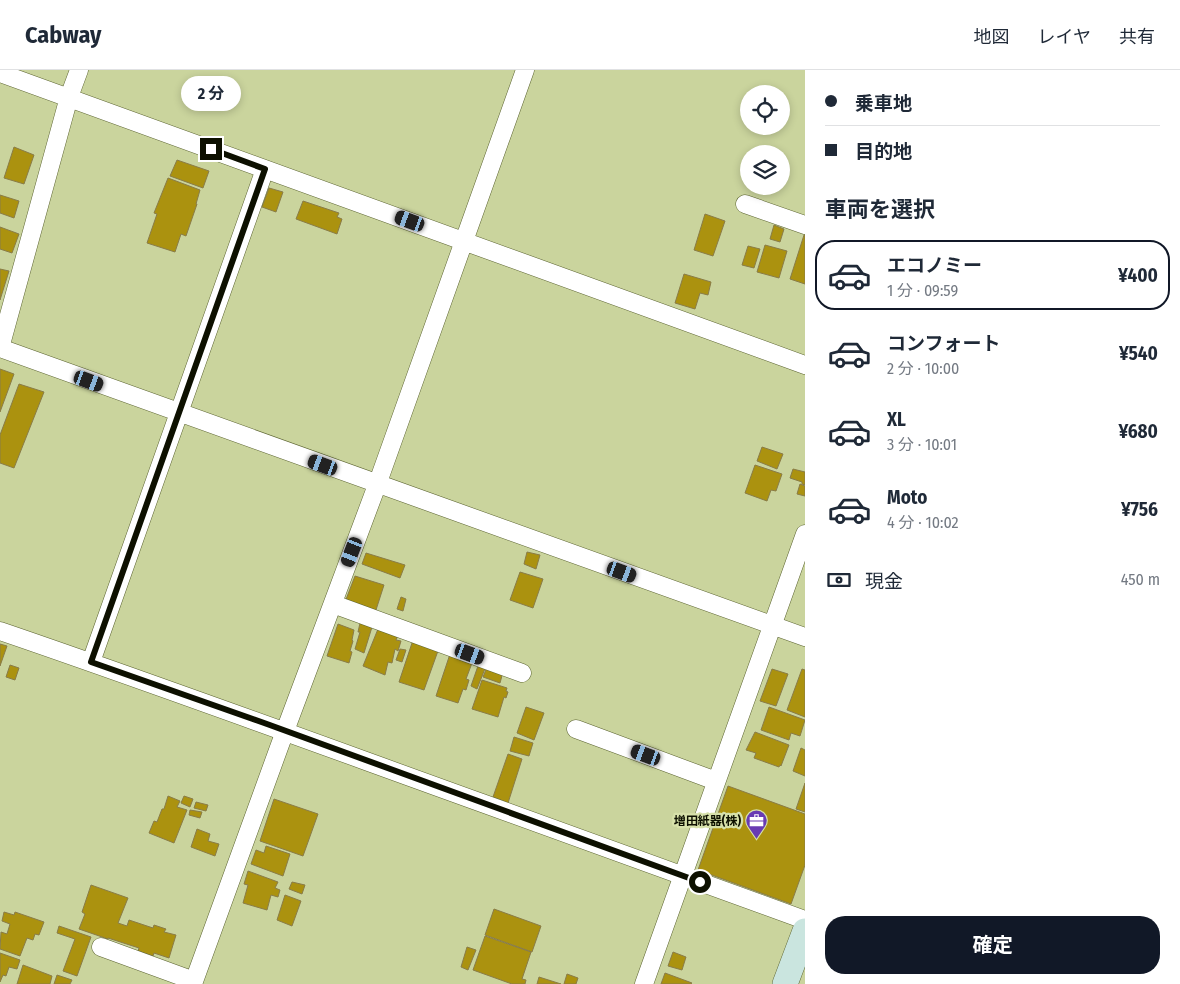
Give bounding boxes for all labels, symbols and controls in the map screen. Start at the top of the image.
text: Cabway [25,21,101,49]
text: 地図 [974,26,1010,48]
text: レイヤ [1038,26,1091,48]
text: 共有 [1119,26,1155,48]
callout: 2 分 [181,77,241,112]
text: 2 分 [198,84,224,103]
map controls [740,85,790,195]
button: locate [740,85,790,135]
text: 乗車地 [855,92,912,115]
route end [200,138,222,160]
text: 目的地 [855,140,912,163]
button: layers [740,145,790,195]
text: 車両を選択 [825,196,935,223]
car [393,209,426,233]
icon: car [827,253,872,298]
text: エコノミー [887,254,982,277]
text: ¥400 [1118,264,1158,287]
text: 1 分 · 09:59 [887,281,958,300]
icon: car [827,331,872,376]
text: コンフォート [887,332,1000,355]
text: ¥540 [1119,342,1158,365]
text: 2 分 · 10:00 [887,359,959,378]
car [72,369,105,393]
text: XL [887,408,906,431]
icon: car [827,409,872,454]
text: ¥680 [1118,420,1158,443]
text: 3 分 · 10:01 [887,435,957,454]
car [306,453,339,477]
text: Moto [887,486,927,509]
icon: car [827,487,872,532]
text: ¥756 [1121,498,1158,521]
text: 4 分 · 10:02 [887,513,959,532]
car [339,535,364,569]
car [605,560,638,584]
icon: cash [825,566,853,594]
text: 現金 [865,570,903,593]
text: 450 m [1121,570,1160,589]
car [453,642,486,666]
car [629,743,662,767]
office icon: 増田紙器(株) [745,809,769,840]
place label: 増田紙器(株) [674,814,741,828]
route start [689,871,711,893]
button: 確定 [825,916,1160,974]

